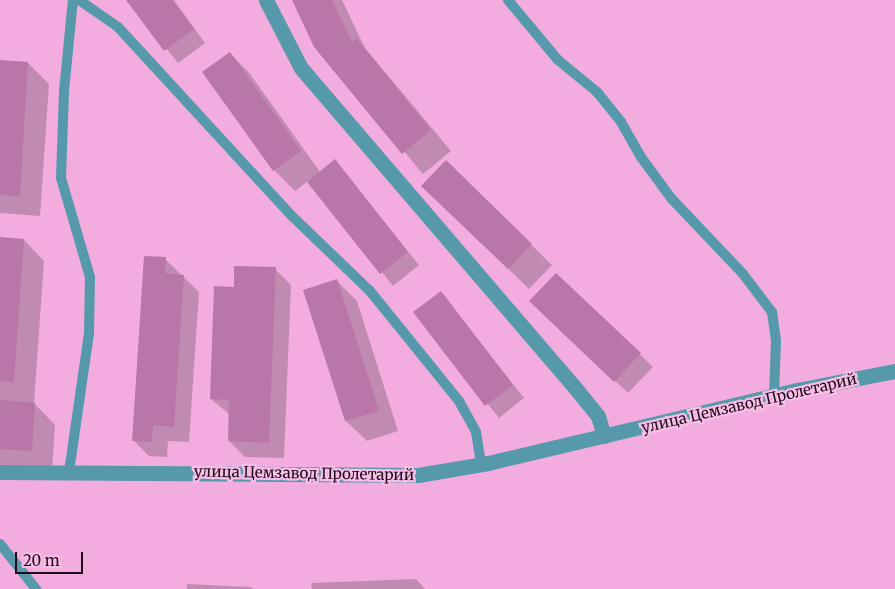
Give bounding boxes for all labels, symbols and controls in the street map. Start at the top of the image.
street label: улица Цемзавод Пролетарий [640,369,858,437]
street label: улица Цемзавод Пролетарий [194,462,414,484]
scale bar [18,542,85,574]
text: 20 m [23,551,60,570]

